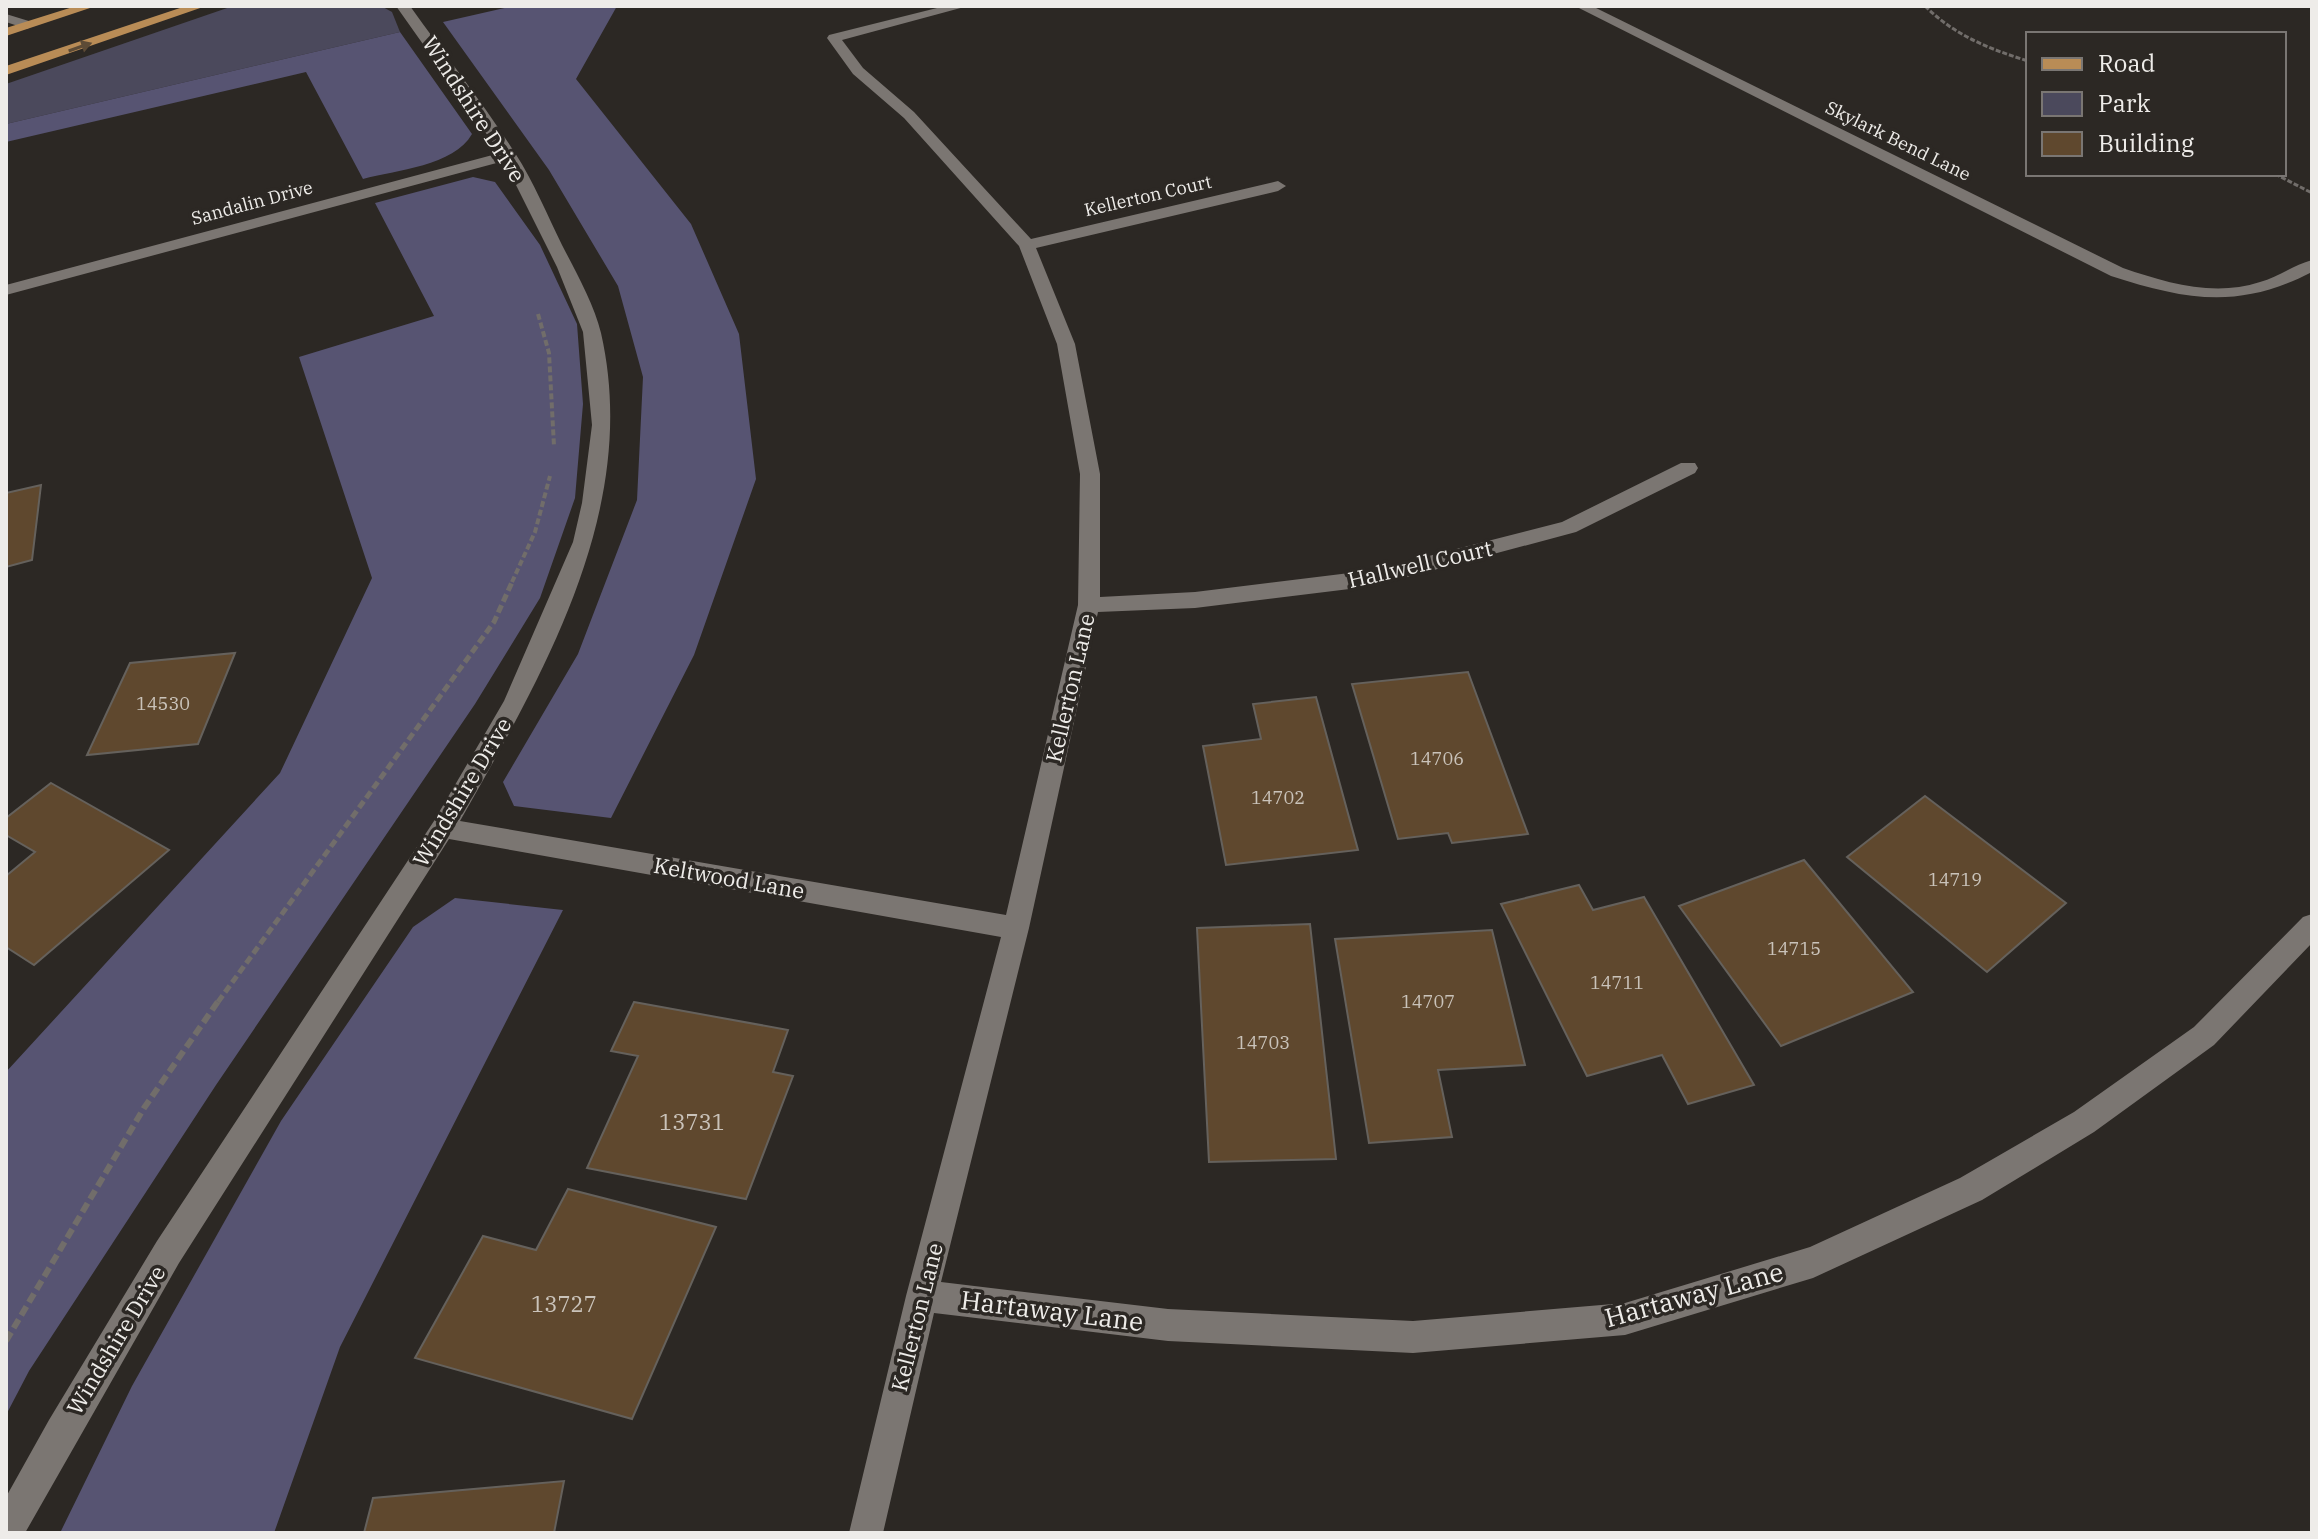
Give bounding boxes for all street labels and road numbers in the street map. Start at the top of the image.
street label: Windshire Drive [416,30,533,187]
street label: Skylark Bend Lane [1822,95,1975,186]
street label: Kellerton Court [1082,170,1214,221]
street label: Sandalin Drive [189,175,315,230]
street label: Hallwell Court [1345,533,1495,594]
street label: Kellerton Lane [1038,611,1101,765]
street label: Windshire Drive [406,712,517,872]
street label: Keltwood Lane [651,850,807,905]
street label: Kellerton Lane [884,1240,949,1394]
street label: Hartaway Lane [1601,1254,1787,1334]
street label: Windshire Drive [60,1260,171,1420]
street label: Hartaway Lane [959,1282,1145,1338]

